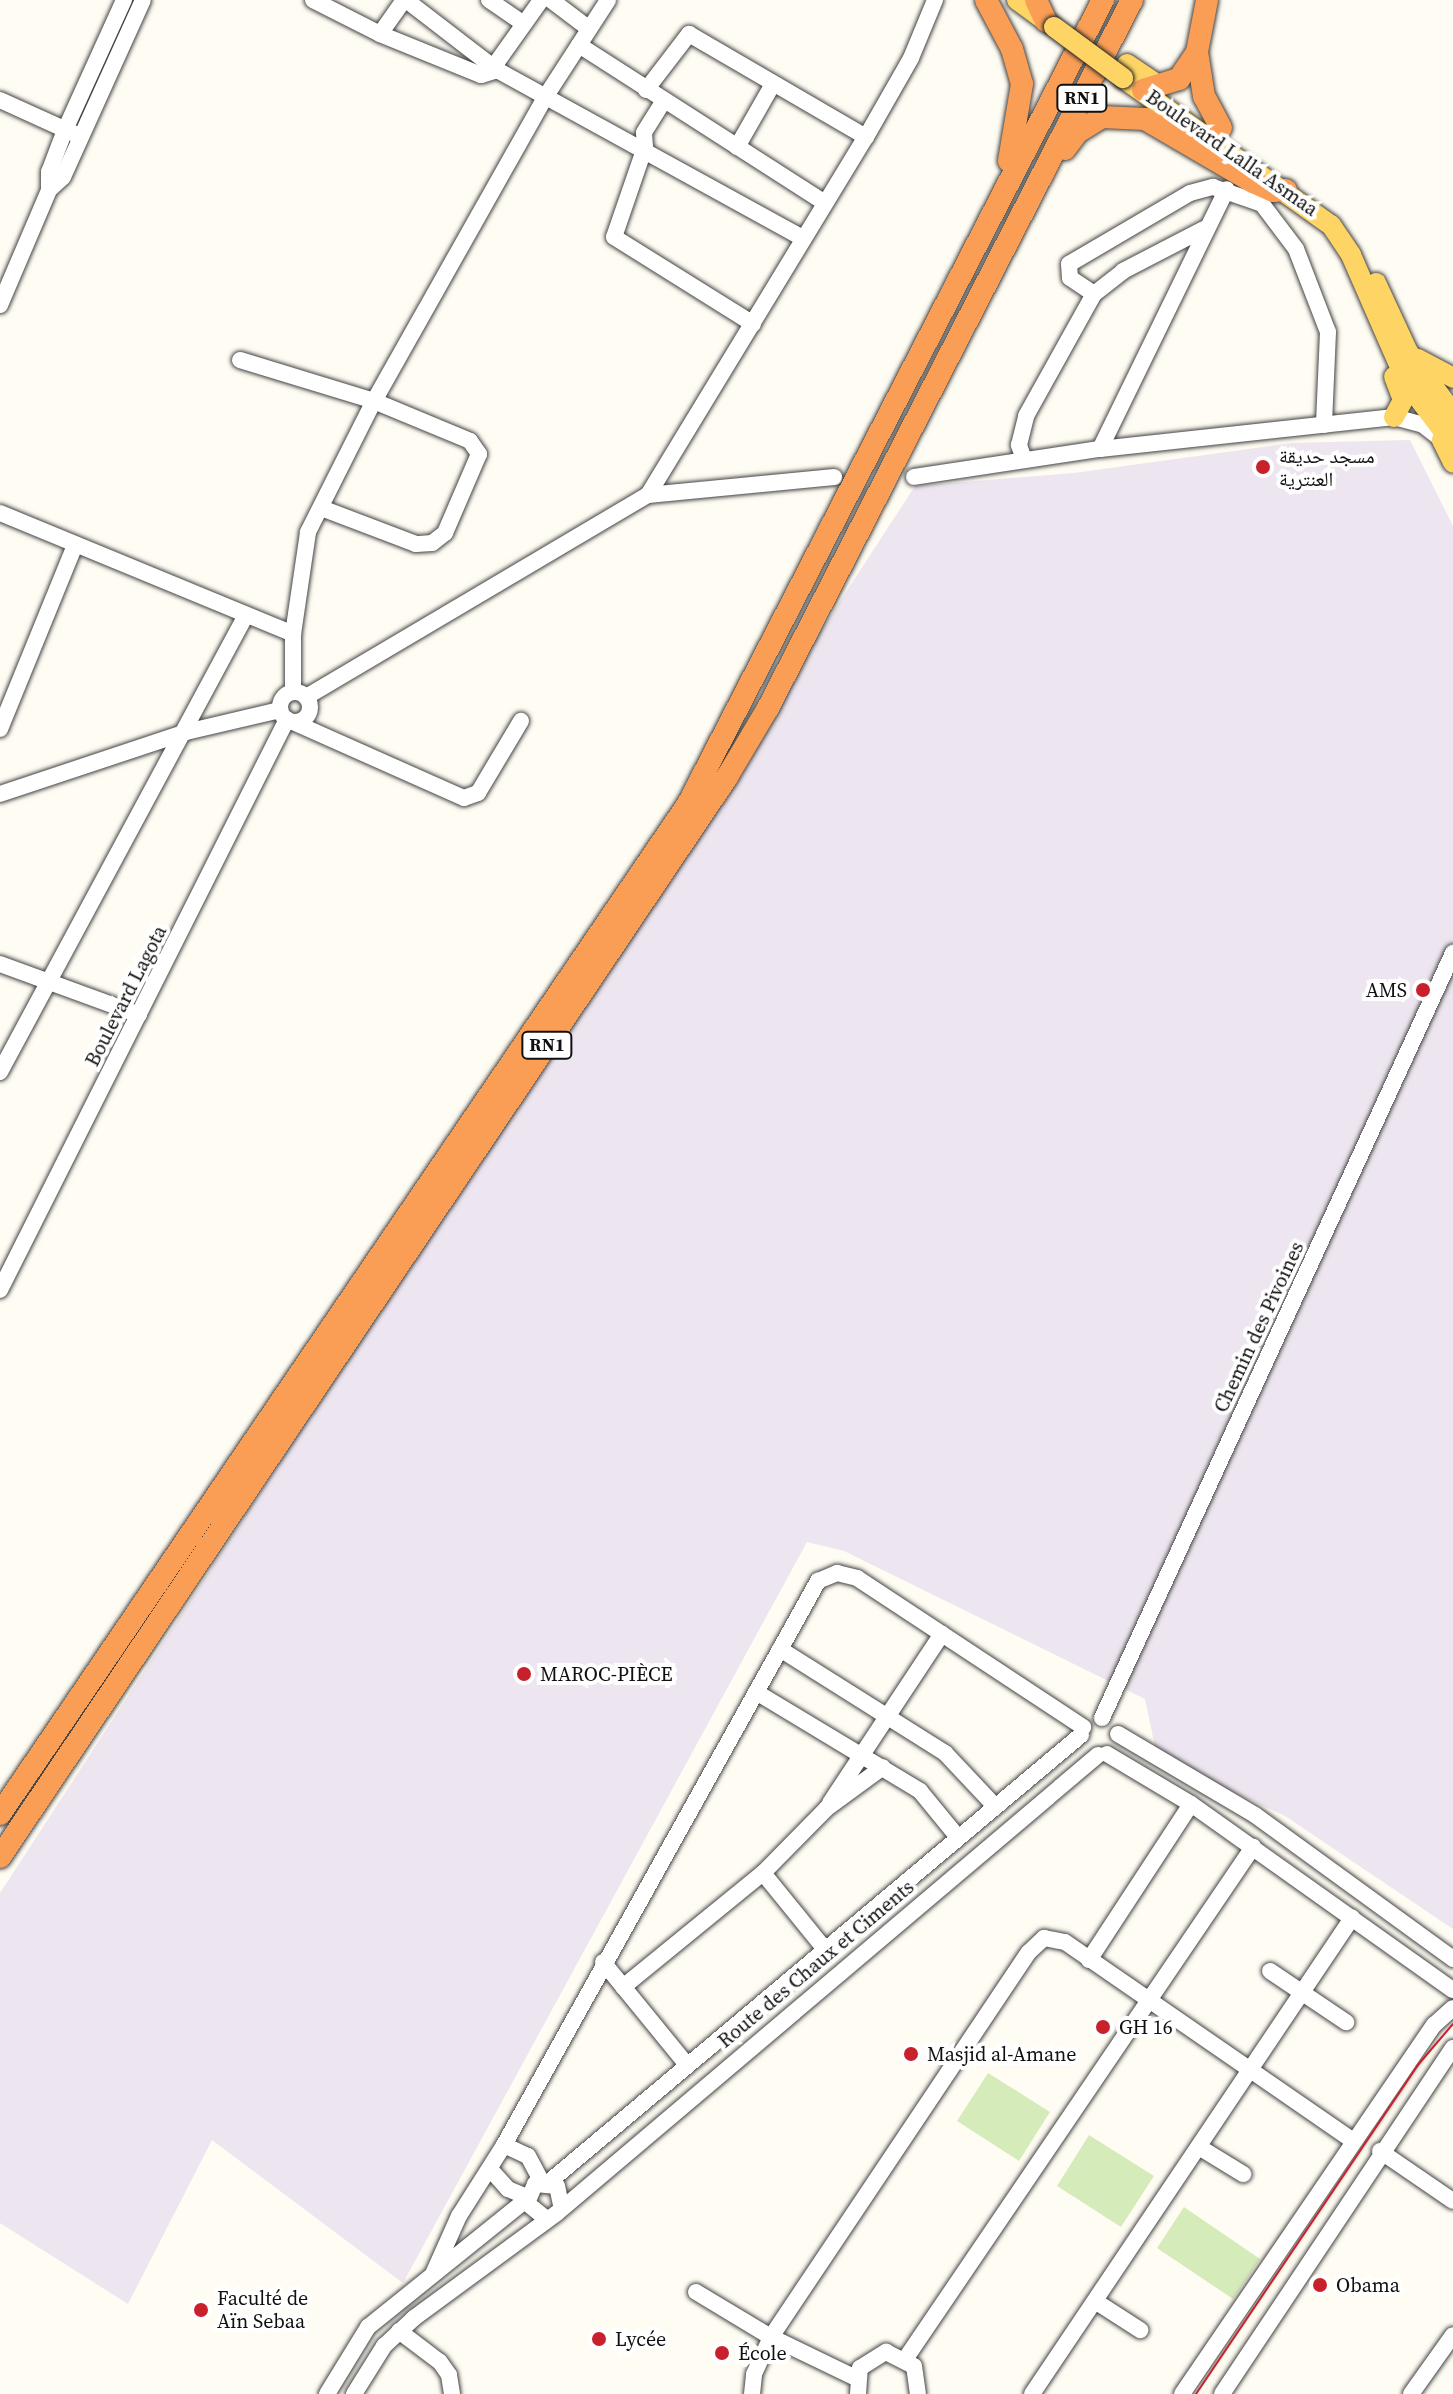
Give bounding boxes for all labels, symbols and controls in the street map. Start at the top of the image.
road number: RN1 [1056,84,1108,112]
street label: Boulevard Lalla Asmaa [1142,85,1322,221]
place label: مسجد حديقة العنترية [1279,444,1375,491]
marker: مسجد حديقة العنترية [1254,458,1272,476]
street label: Boulevard Lagota [80,922,172,1070]
place label: AMS [1366,978,1407,1002]
marker: AMS [1414,981,1432,999]
road number: RN1 [521,1031,573,1059]
street label: Chemin des Pivoines [1209,1238,1309,1416]
place label: MAROC-PIÈCE [540,1662,673,1686]
marker: MAROC-PIÈCE [515,1665,533,1683]
street label: Route des Chaux et Ciments [713,1875,919,2053]
place label: GH 16 [1119,2015,1173,2039]
marker: GH 16 [1094,2018,1112,2036]
place label: Masjid al-Amane [927,2042,1076,2066]
marker: Masjid al-Amane [902,2045,920,2063]
place label: Obama [1336,2273,1400,2297]
marker: Obama [1311,2276,1329,2294]
place label: Faculté de Aïn Sebaa [217,2286,308,2333]
marker: Faculté de Aïn Sebaa [192,2301,210,2319]
place label: Lycée [615,2327,666,2351]
marker: Lycée [590,2330,608,2348]
place label: École [738,2341,787,2365]
marker: École [713,2344,731,2362]

